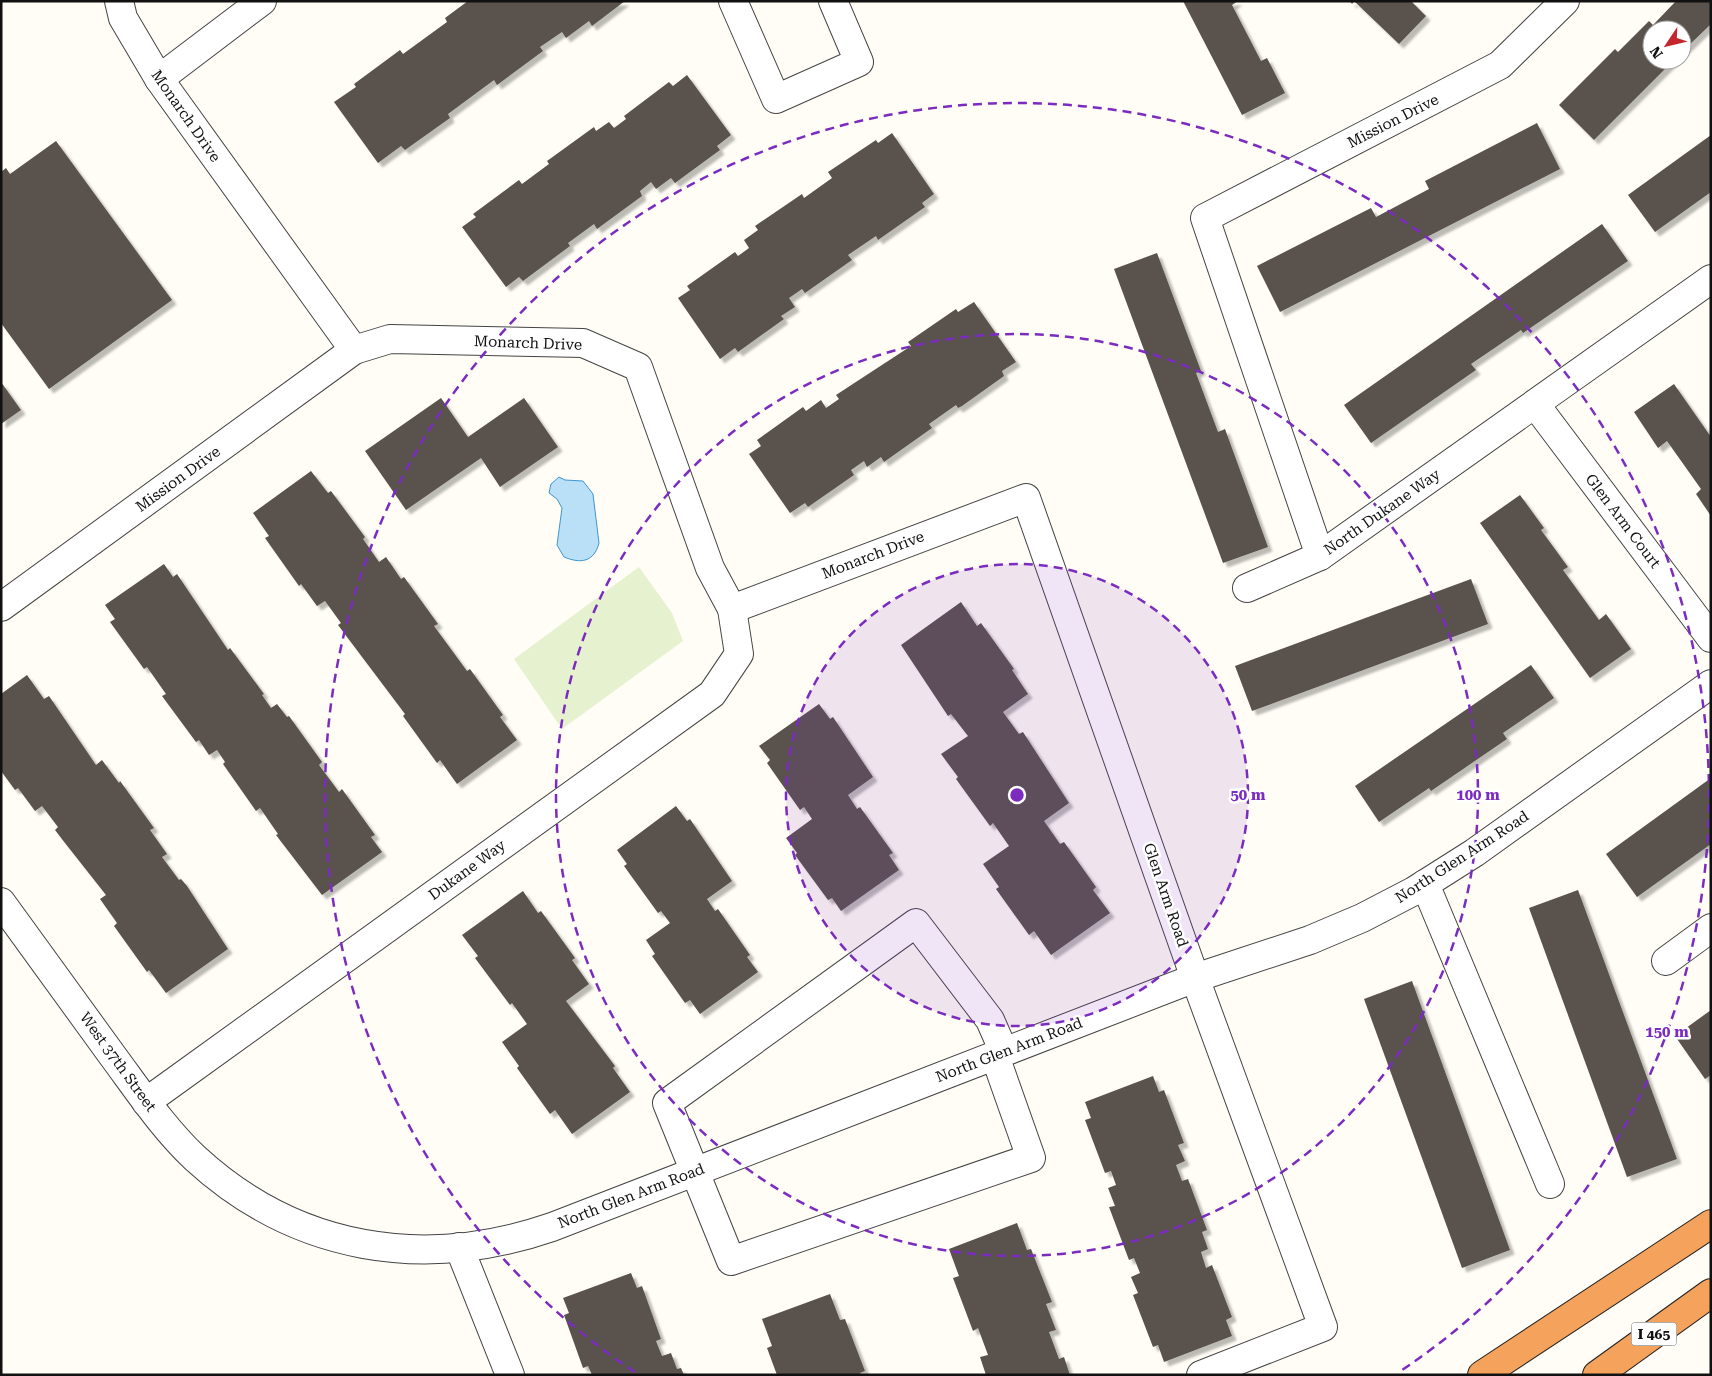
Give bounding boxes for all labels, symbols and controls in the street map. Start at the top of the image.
north arrow [1642,20,1692,70]
text: N [1647,43,1666,61]
street label: Monarch Drive [148,67,224,165]
street label: Mission Drive [1344,90,1442,152]
street label: Monarch Drive [474,332,582,354]
street label: Mission Drive [132,442,224,516]
street label: North Dukane Way [1321,465,1444,559]
street label: Glen Arm Court [1582,470,1665,572]
street label: Monarch Drive [819,527,927,583]
centre of rings [1008,786,1026,804]
text: 50 m [1230,786,1266,804]
text: 100 m [1456,786,1500,804]
street label: North Glen Arm Road [1392,807,1532,907]
street label: Dukane Way [425,836,509,904]
street label: Glen Arm Road [1140,841,1192,950]
street label: West 37th Street [76,1009,160,1115]
street label: North Glen Arm Road [933,1014,1085,1086]
text: 150 m [1645,1023,1689,1041]
street label: North Glen Arm Road [555,1160,707,1232]
road number: I 465 [1632,1322,1676,1346]

